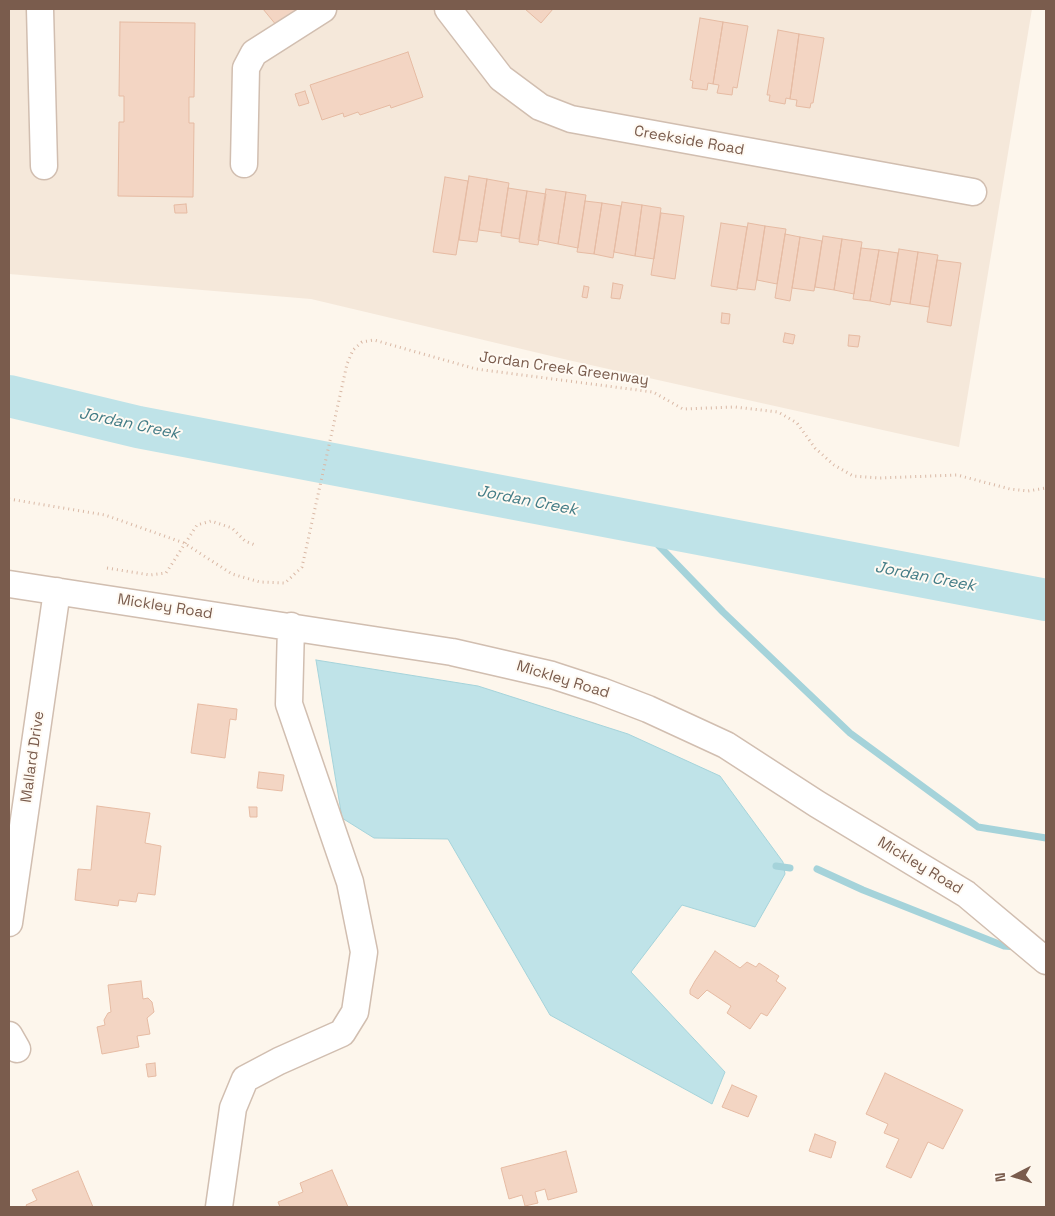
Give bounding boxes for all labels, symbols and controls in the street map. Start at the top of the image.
street label: Creekside Road [633,122,745,160]
street label: Jordan Creek Greenway [478,348,650,390]
water label: Jordan Creek [77,404,181,444]
water label: Jordan Creek [475,482,579,520]
water label: Jordan Creek [873,558,977,596]
street label: Mickley Road [116,591,214,623]
street label: Mickley Road [514,657,612,703]
street label: Mallard Drive [18,710,48,804]
street label: Mickley Road [874,834,966,898]
north arrow [990,1151,1040,1201]
text: N [991,1172,1009,1183]

